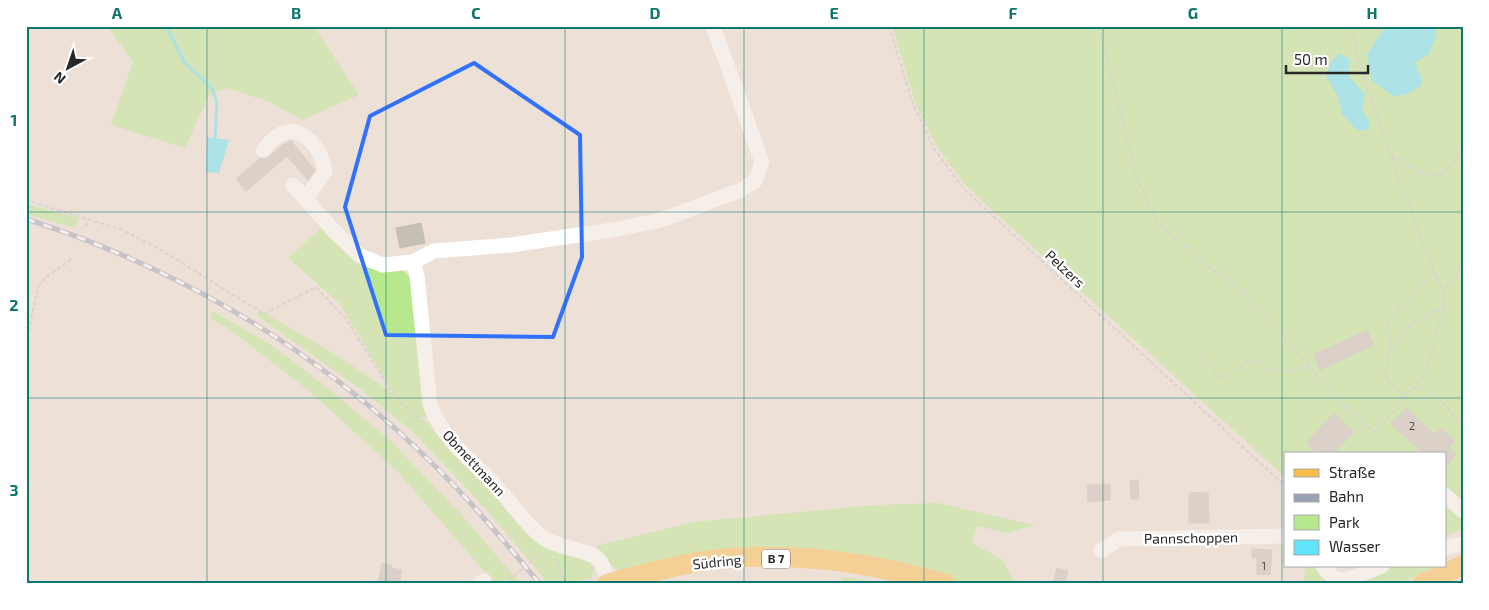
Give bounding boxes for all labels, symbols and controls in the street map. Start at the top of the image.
text: A [112,3,123,22]
text: B [291,3,301,22]
text: C [471,3,481,22]
text: D [650,3,661,22]
text: E [829,3,839,22]
text: F [1009,3,1018,22]
text: G [1188,3,1198,22]
text: H [1366,3,1378,22]
north arrow [42,42,92,92]
scale bar [1286,42,1369,74]
text: 50 m [1294,50,1328,68]
text: N [50,69,69,88]
text: 1 [11,110,17,129]
street label: Pelzers [1042,246,1088,291]
text: 2 [9,295,19,314]
house number: 2 [1409,419,1415,432]
street label: Obmettmann [440,426,509,499]
legend [1284,452,1446,568]
text: Straße [1329,463,1375,481]
text: 3 [9,480,19,499]
text: Bahn [1329,487,1364,505]
text: Park [1329,513,1360,531]
street label: Pannschoppen [1144,528,1238,547]
text: Wasser [1329,537,1381,555]
street label: Südring [692,550,742,573]
road number: B 7 [762,550,790,568]
house number: 1 [1262,559,1266,572]

